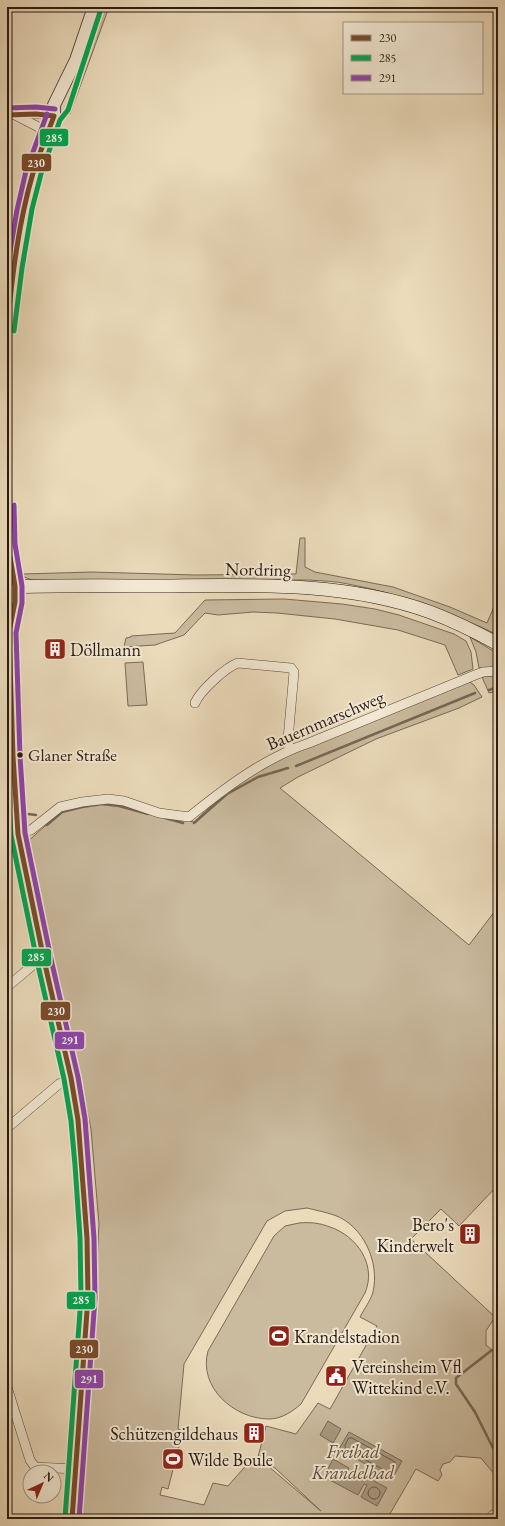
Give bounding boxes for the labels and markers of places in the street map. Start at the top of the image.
building icon: Döllmann [42,636,68,662]
place label: Döllmann [70,638,142,661]
place label: Glaner Straße [28,744,117,766]
marker: Glaner Straße [15,750,25,760]
place label: Bero's Kinderwelt [377,1213,454,1257]
building icon: Bero's Kinderwelt [457,1221,483,1247]
sports icon: Krandelstadion [266,1323,292,1349]
place label: Krandelstadion [294,1325,400,1348]
place label: Vereinsheim Vfl Wittekind e.V. [352,1355,462,1399]
public building icon: Vereinsheim Vfl Wittekind e.V. [323,1363,349,1389]
building icon: Schützengildehaus [241,1420,267,1446]
place label: Schützengildehaus [110,1422,238,1445]
sports icon: Wilde Boule [160,1446,186,1472]
place label: Wilde Boule [188,1448,273,1471]

